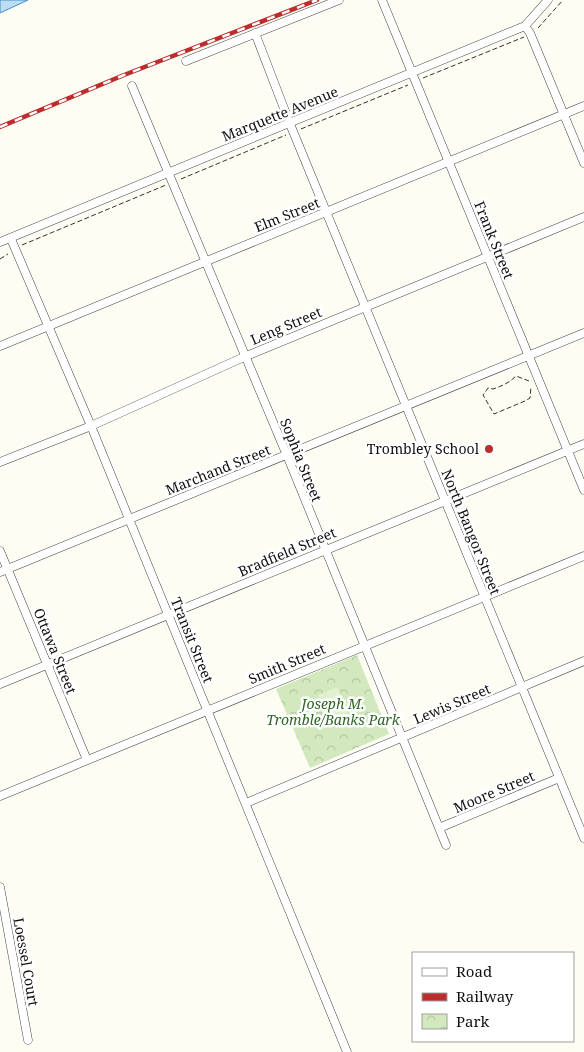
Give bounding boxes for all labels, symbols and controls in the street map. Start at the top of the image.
street label: Marquette Avenue [219,82,341,145]
street label: Elm Street [251,193,322,236]
street label: Frank Street [470,198,519,282]
street label: Leng Street [247,302,324,349]
street label: Sophia Street [276,415,327,504]
place label: Trombley School [367,439,480,458]
street label: Marchand Street [163,440,273,499]
marker: Trombley School [483,443,495,455]
street label: North Bangor Street [438,466,505,597]
street label: Bradfield Street [235,522,339,581]
street label: Transit Street [167,594,218,685]
street label: Ottawa Street [30,605,81,697]
street label: Smith Street [245,639,328,688]
street label: Lewis Street [410,679,493,728]
park label: Joseph M. Tromble/Banks Park [266,694,401,729]
street label: Moore Street [450,766,537,817]
street label: Loessel Court [9,916,44,1008]
legend [412,952,574,1042]
text: Road [456,961,492,981]
text: Railway [456,986,514,1006]
text: Park [456,1011,490,1031]

